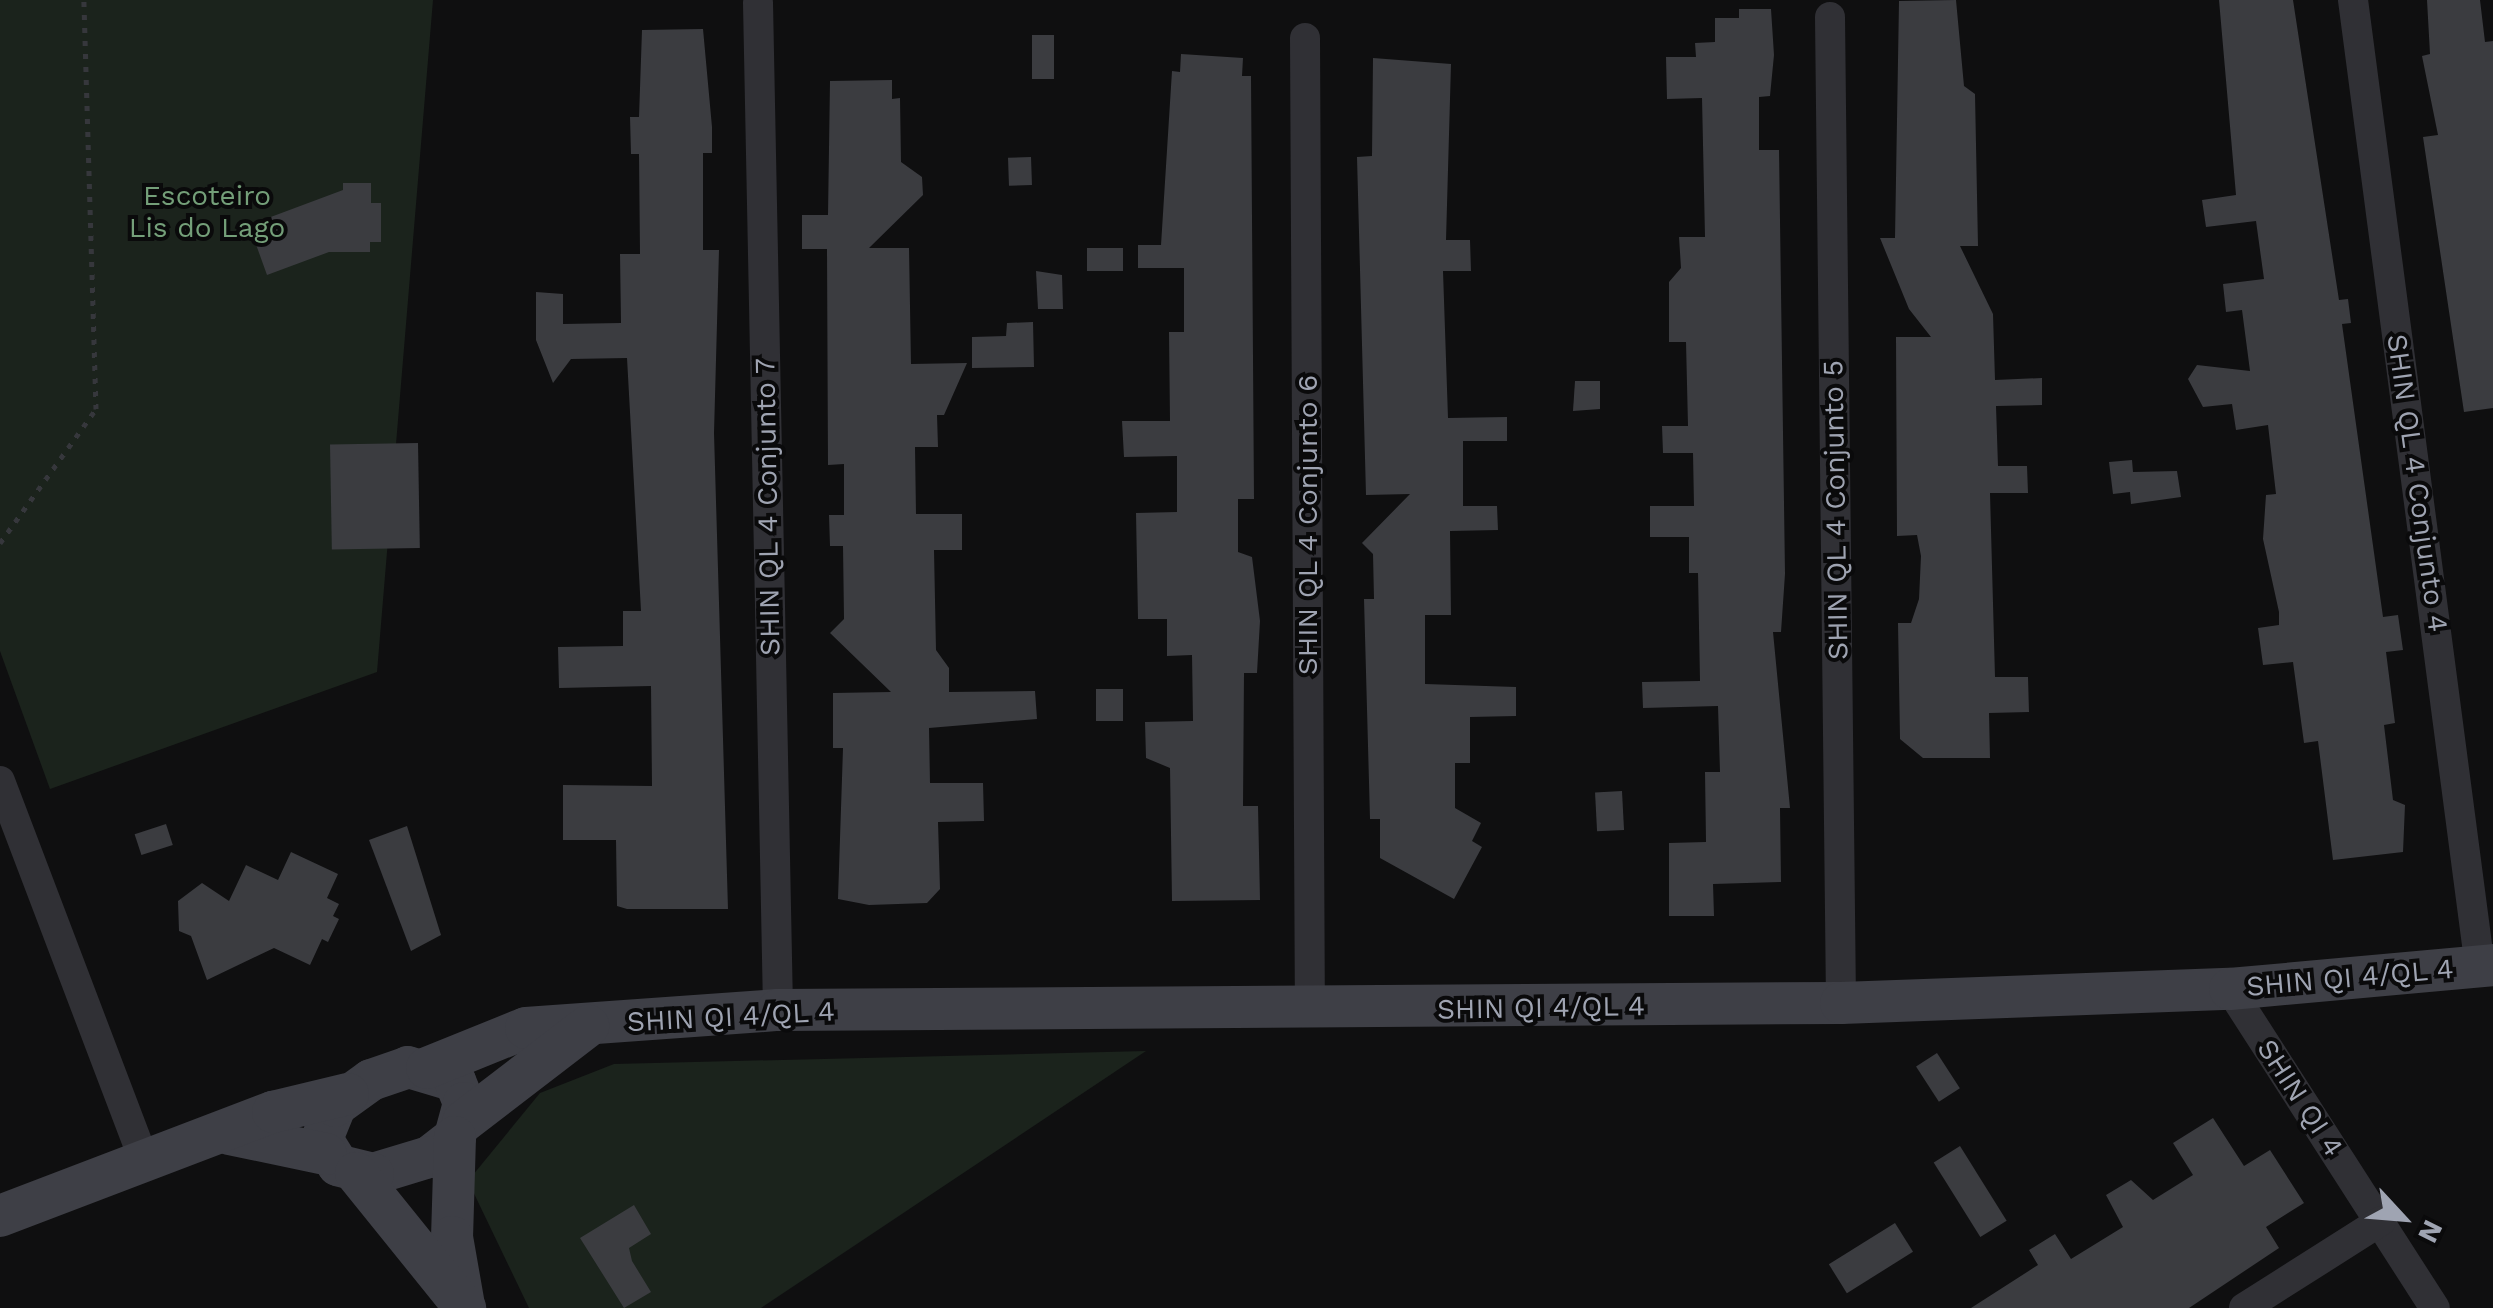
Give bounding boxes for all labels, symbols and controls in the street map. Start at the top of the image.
park label: Escoteiro Lis do Lago [129,179,285,245]
street label: SHIN QL 4 Conjunto 4 [2379,332,2455,634]
street label: SHIN QL 4 Conjunto 7 [749,357,787,657]
street label: SHIN QL 4 Conjunto 5 [1817,360,1855,660]
street label: SHIN QL 4 Conjunto 6 [1291,374,1325,676]
street label: SHIN QI 4/QL 4 [2245,952,2455,1004]
street label: SHIN QI 4/QL 4 [1436,989,1646,1027]
street label: SHIN QI 4/QL 4 [626,995,836,1039]
street label: SHIN QI 4 [2250,1033,2350,1163]
north arrow [2353,1168,2453,1268]
text: N [2411,1215,2450,1248]

